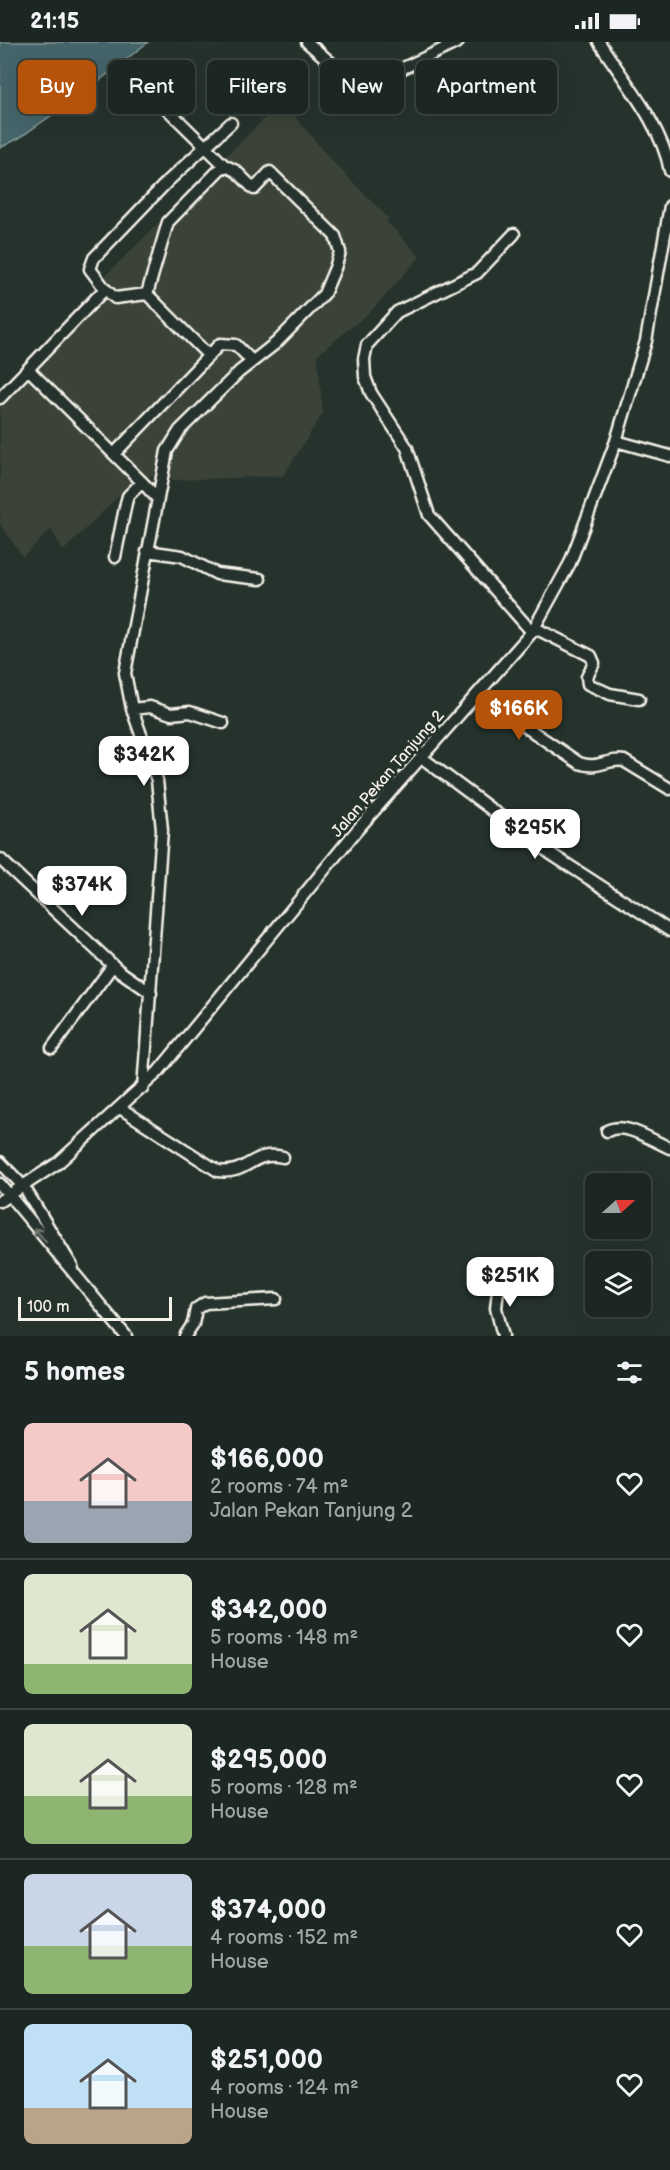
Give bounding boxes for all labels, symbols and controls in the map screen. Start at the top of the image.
text: 21:15 [30,8,79,35]
chip: Buy [18,60,96,114]
chip: Rent [108,60,195,114]
chip: Filters [207,60,308,114]
chip: New [320,60,404,114]
chip: Apartment [416,60,557,114]
pin: $166K [477,690,561,741]
text: $166K [489,697,549,721]
street label: Jalan Pekan Tanjung 2 [328,706,449,841]
pin: $342K [102,736,186,787]
text: $342K [113,743,175,767]
pin: $295K [493,809,577,860]
text: $295K [504,816,566,840]
pin: $374K [40,866,124,917]
text: $374K [51,873,113,897]
north arrow [585,1173,651,1239]
map controls [585,1173,651,1317]
one-way arrow [34,1227,47,1243]
button: layers [585,1251,651,1317]
pin: $251K [468,1257,552,1308]
text: $251K [481,1264,539,1288]
scale bar [18,1294,172,1322]
text: 100 m [27,1298,70,1317]
icon: filters [613,1356,646,1389]
text: 5 homes [24,1357,125,1388]
text: $166,000 [210,1444,324,1475]
icon: home [72,1447,144,1519]
icon: heart [613,1467,646,1500]
text: 2 rooms · 74 m² [210,1475,348,1499]
text: Jalan Pekan Tanjung 2 [210,1499,413,1523]
text: $342,000 [210,1595,328,1626]
icon: home [72,1598,144,1670]
icon: heart [613,1618,646,1651]
text: 5 rooms · 148 m² [210,1626,358,1650]
text: House [210,1650,269,1674]
text: $295,000 [210,1745,327,1776]
icon: home [72,1748,144,1820]
icon: heart [613,1768,646,1801]
text: 5 rooms · 128 m² [210,1776,358,1800]
text: House [210,1800,269,1824]
text: $374,000 [210,1895,326,1926]
icon: home [72,1898,144,1970]
icon: heart [613,1918,646,1951]
text: 4 rooms · 152 m² [210,1926,358,1950]
text: House [210,1950,269,1974]
text: $251,000 [210,2045,323,2076]
icon: home [72,2048,144,2120]
icon: heart [613,2068,646,2101]
text: 4 rooms · 124 m² [210,2076,359,2100]
text: House [210,2100,269,2124]

